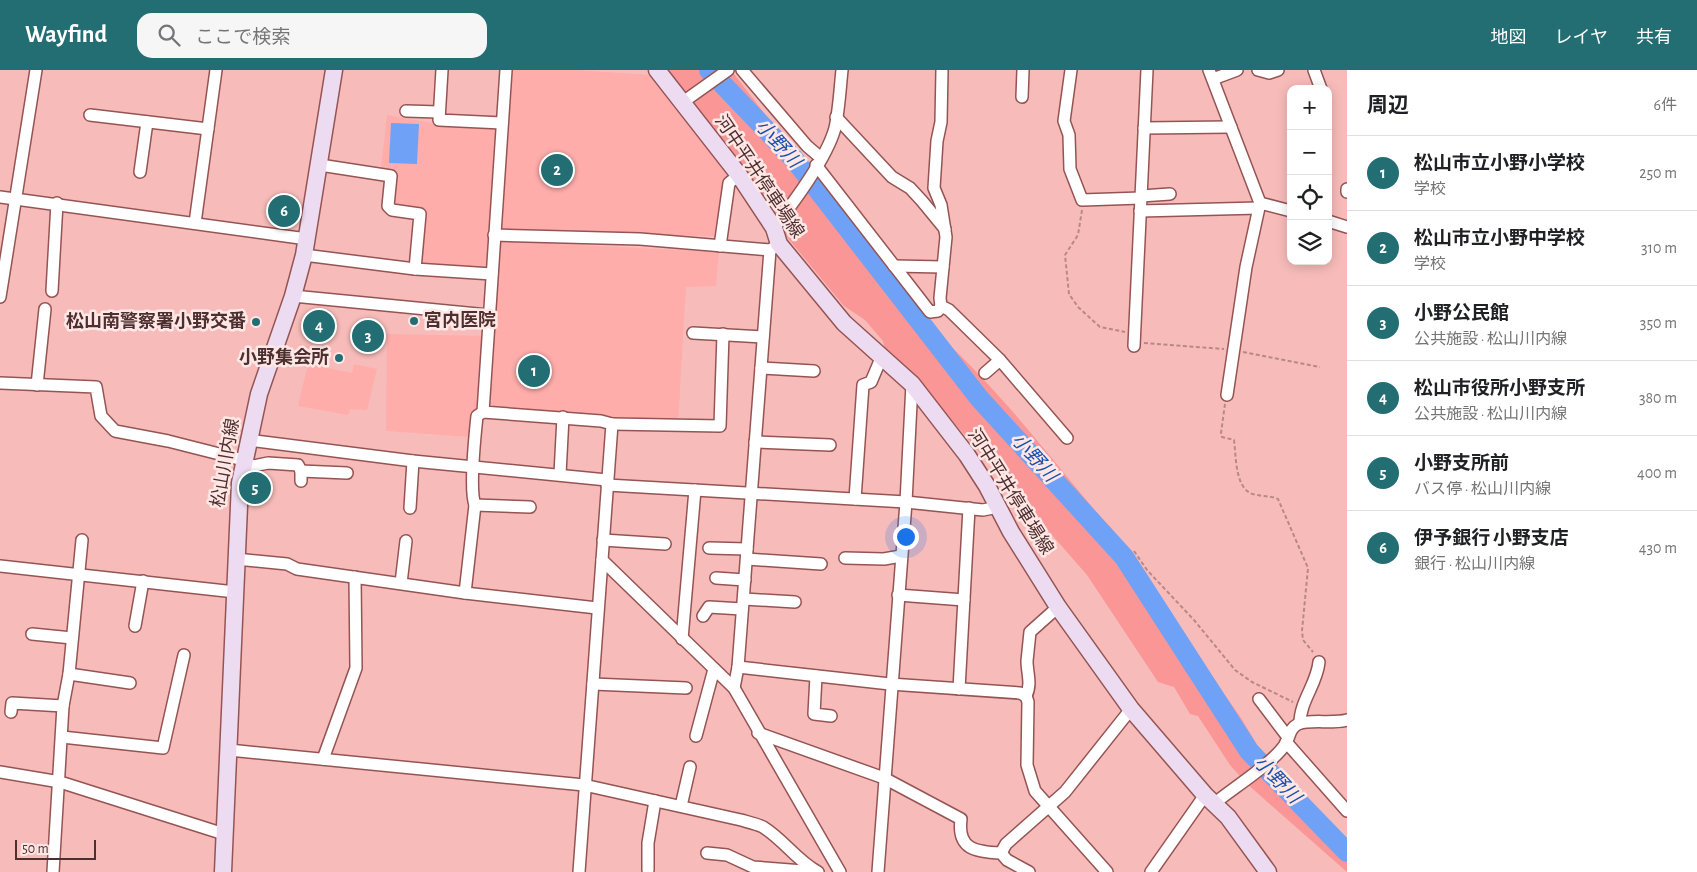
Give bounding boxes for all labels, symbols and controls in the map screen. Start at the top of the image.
search box [137,13,487,58]
icon: search [155,21,183,49]
text: Wayfind [25,23,107,47]
text: ここで検索 [195,28,290,47]
text: 地図 [1491,29,1527,47]
text: レイヤ [1555,29,1608,47]
text: 共有 [1636,29,1672,47]
map controls [1287,85,1332,265]
button: + [1287,85,1332,130]
text: 周辺 [1367,95,1409,116]
text: 6件 [1653,97,1677,113]
street label: 河中平井停車場線 [711,111,808,242]
water label: 小野川 [752,116,806,173]
button: − [1287,130,1332,175]
pin: 2 [541,151,573,189]
text: 松山市立小野小学校 [1414,154,1585,173]
text: 1 [1380,165,1386,181]
text: 250 m [1639,165,1677,181]
button: locate [1287,175,1332,220]
text: 学校 [1414,181,1446,197]
pin: 6 [268,192,300,230]
button: layers [1287,220,1332,265]
text: 松山市立小野中学校 [1414,229,1585,248]
text: 2 [1379,240,1387,256]
text: 310 m [1641,240,1677,256]
text: 学校 [1414,256,1446,272]
text: 小野公民館 [1414,304,1509,323]
pin: 4 [303,307,335,345]
place label: 宮内医院 [424,310,496,330]
place label: 松山南警察署小野交番 [66,311,246,331]
marker: 宮内医院 [408,315,420,327]
text: 3 [1380,315,1386,331]
text: 350 m [1640,315,1677,331]
marker: 松山南警察署小野交番 [250,316,262,328]
pin: 3 [352,317,384,355]
text: 公共施設 · 松山川内線 [1414,331,1567,347]
place label: 小野集会所 [239,347,329,367]
marker: 小野集会所 [333,352,345,364]
pin: 1 [518,352,550,390]
text: 松山市役所小野支所 [1414,379,1585,398]
text: 4 [1379,390,1387,406]
text: 380 m [1639,390,1677,406]
text: 公共施設 · 松山川内線 [1414,406,1567,422]
street label: 松山川内線 [207,417,243,509]
street label: 河中平井停車場線 [964,425,1057,558]
water label: 小野川 [1008,430,1062,487]
text: 小野支所前 [1414,454,1509,473]
text: 5 [1380,465,1386,481]
text: 400 m [1637,465,1677,481]
pin: 5 [239,469,271,507]
text: バス停 · 松山川内線 [1414,481,1551,497]
your location [893,524,919,550]
text: 伊予銀行 小野支店 [1414,529,1569,548]
text: 6 [1379,540,1387,556]
text: 430 m [1639,540,1677,556]
text: 銀行 · 松山川内線 [1414,556,1535,572]
water label: 小野川 [1250,752,1306,809]
scale bar [15,837,96,860]
text: 50 m [22,842,49,856]

